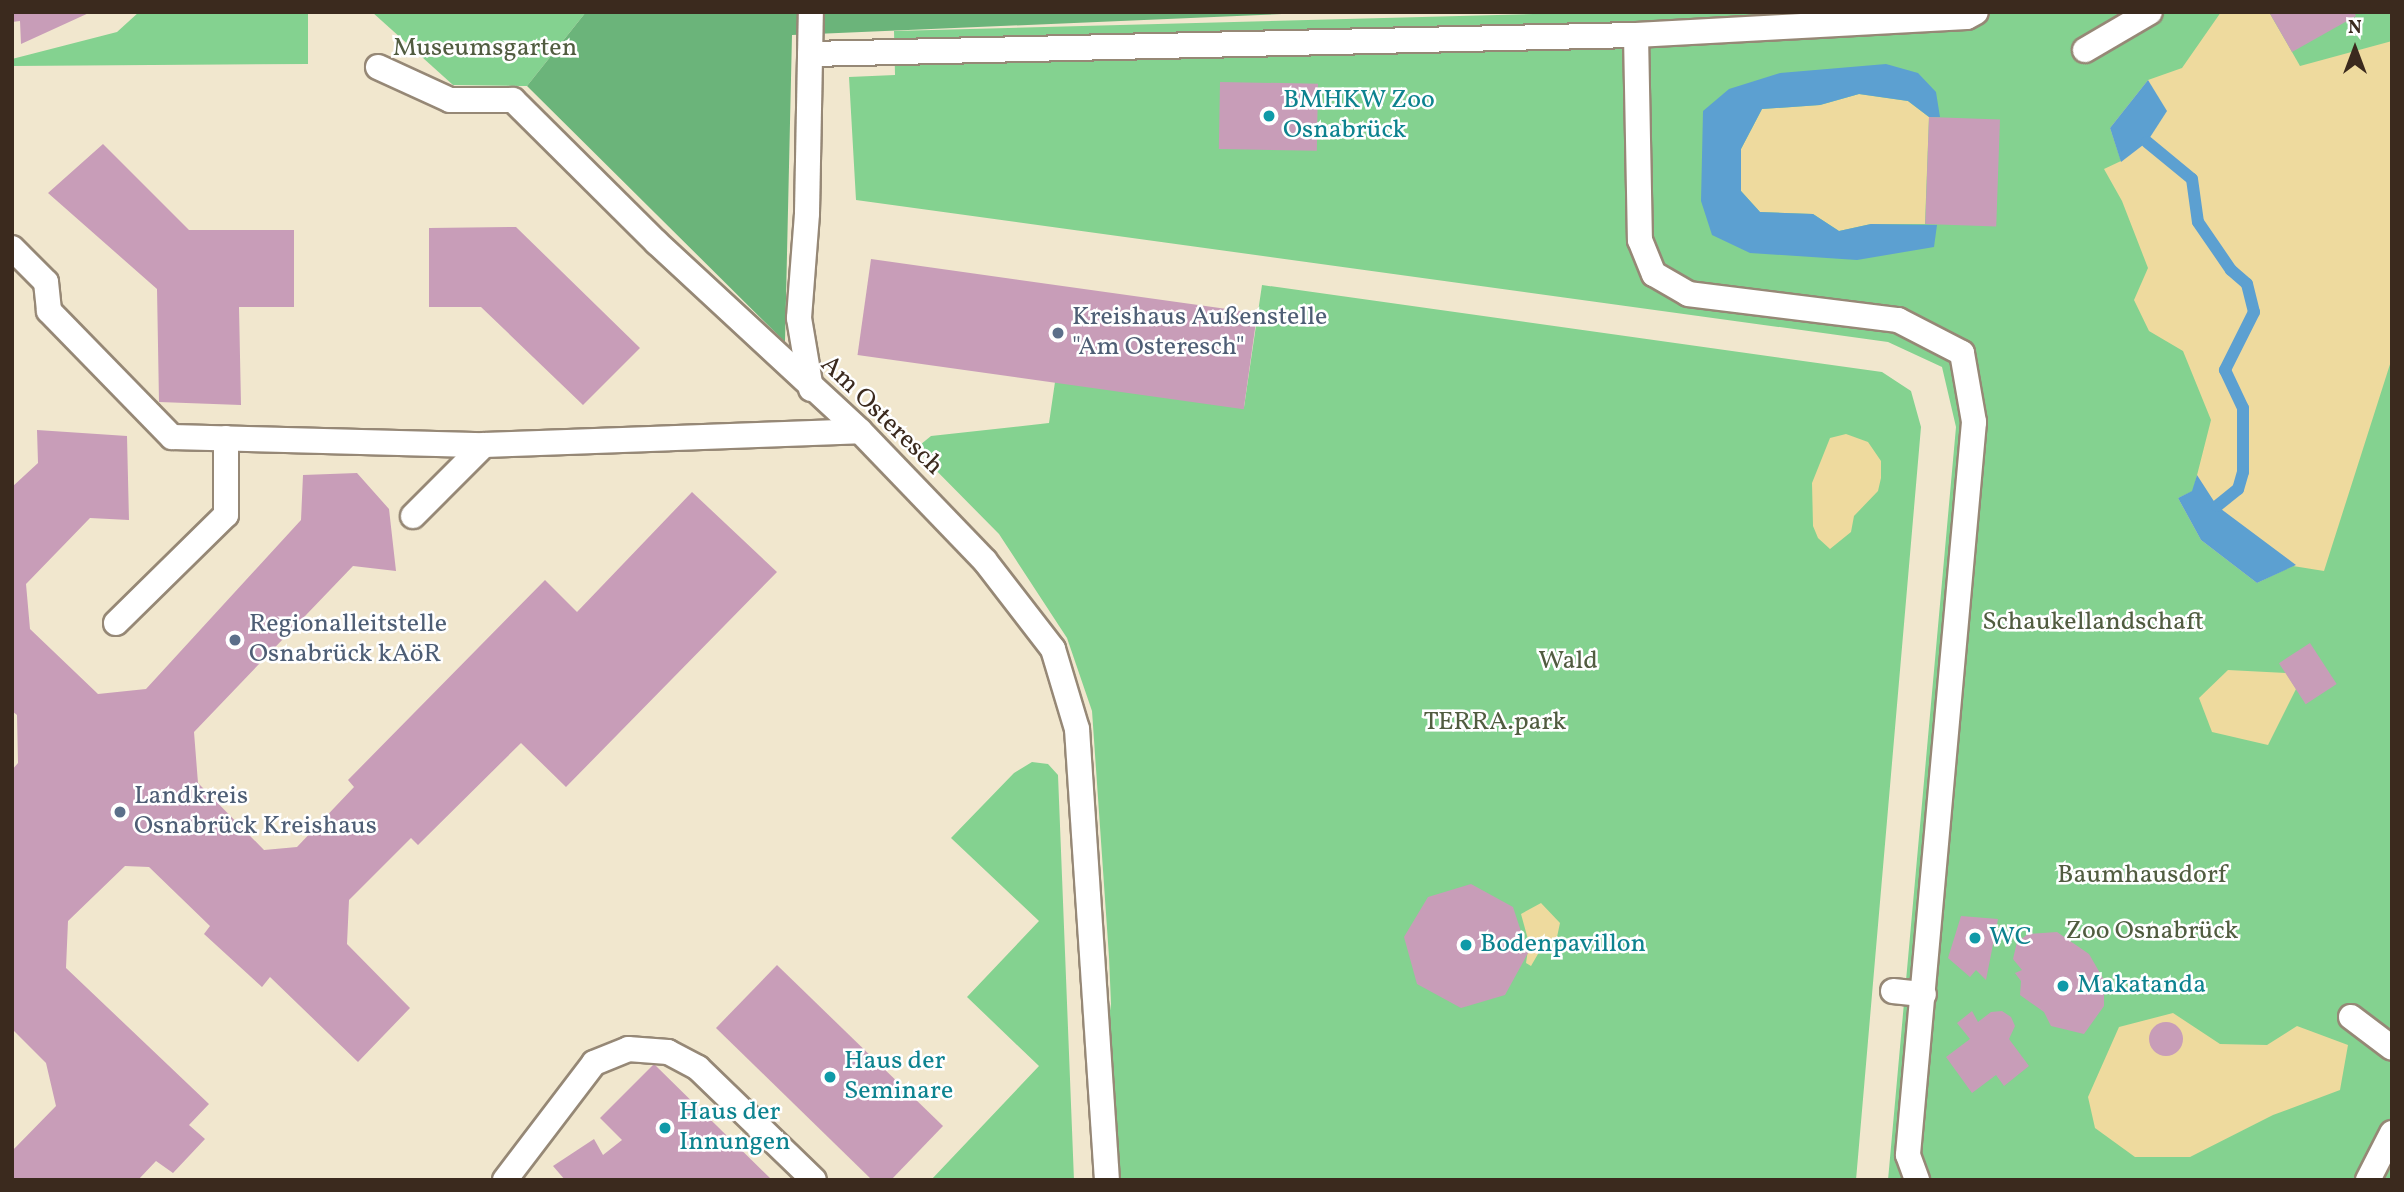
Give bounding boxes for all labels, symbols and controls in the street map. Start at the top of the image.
north arrow [2320,14,2390,84]
text: N [2348,15,2362,41]
park label: Museumsgarten [393,33,577,65]
place label: BMHKW Zoo Osnabrück [1283,85,1436,146]
marker: BMHKW Zoo Osnabrück [1261,108,1277,124]
place label: Kreishaus Außenstelle "Am Osteresch" [1072,302,1327,364]
marker: Kreishaus Außenstelle "Am Osteresch" [1050,325,1066,341]
street label: Am Osteresch [813,350,949,482]
park label: Schaukellandschaft [1982,607,2204,639]
place label: Regionalleitstelle Osnabrück kAöR [249,609,447,670]
marker: Regionalleitstelle Osnabrück kAöR [227,632,243,648]
park label: Wald [1538,646,1598,678]
park label: TERRA.park [1423,707,1567,739]
place label: Landkreis Osnabrück Kreishaus [134,781,377,842]
marker: Landkreis Osnabrück Kreishaus [112,804,128,820]
park label: Baumhausdorf [2057,860,2227,892]
park label: Zoo Osnabrück [2066,916,2238,948]
place label: WC [1989,922,2032,954]
place label: Bodenpavillon [1480,929,1646,961]
marker: WC [1967,930,1983,946]
marker: Bodenpavillon [1458,937,1474,953]
place label: Makatanda [2077,970,2206,1002]
marker: Makatanda [2055,978,2071,994]
place label: Haus der Seminare [844,1046,953,1108]
marker: Haus der Seminare [822,1069,838,1085]
place label: Haus der Innungen [679,1097,791,1158]
marker: Haus der Innungen [657,1120,673,1136]

